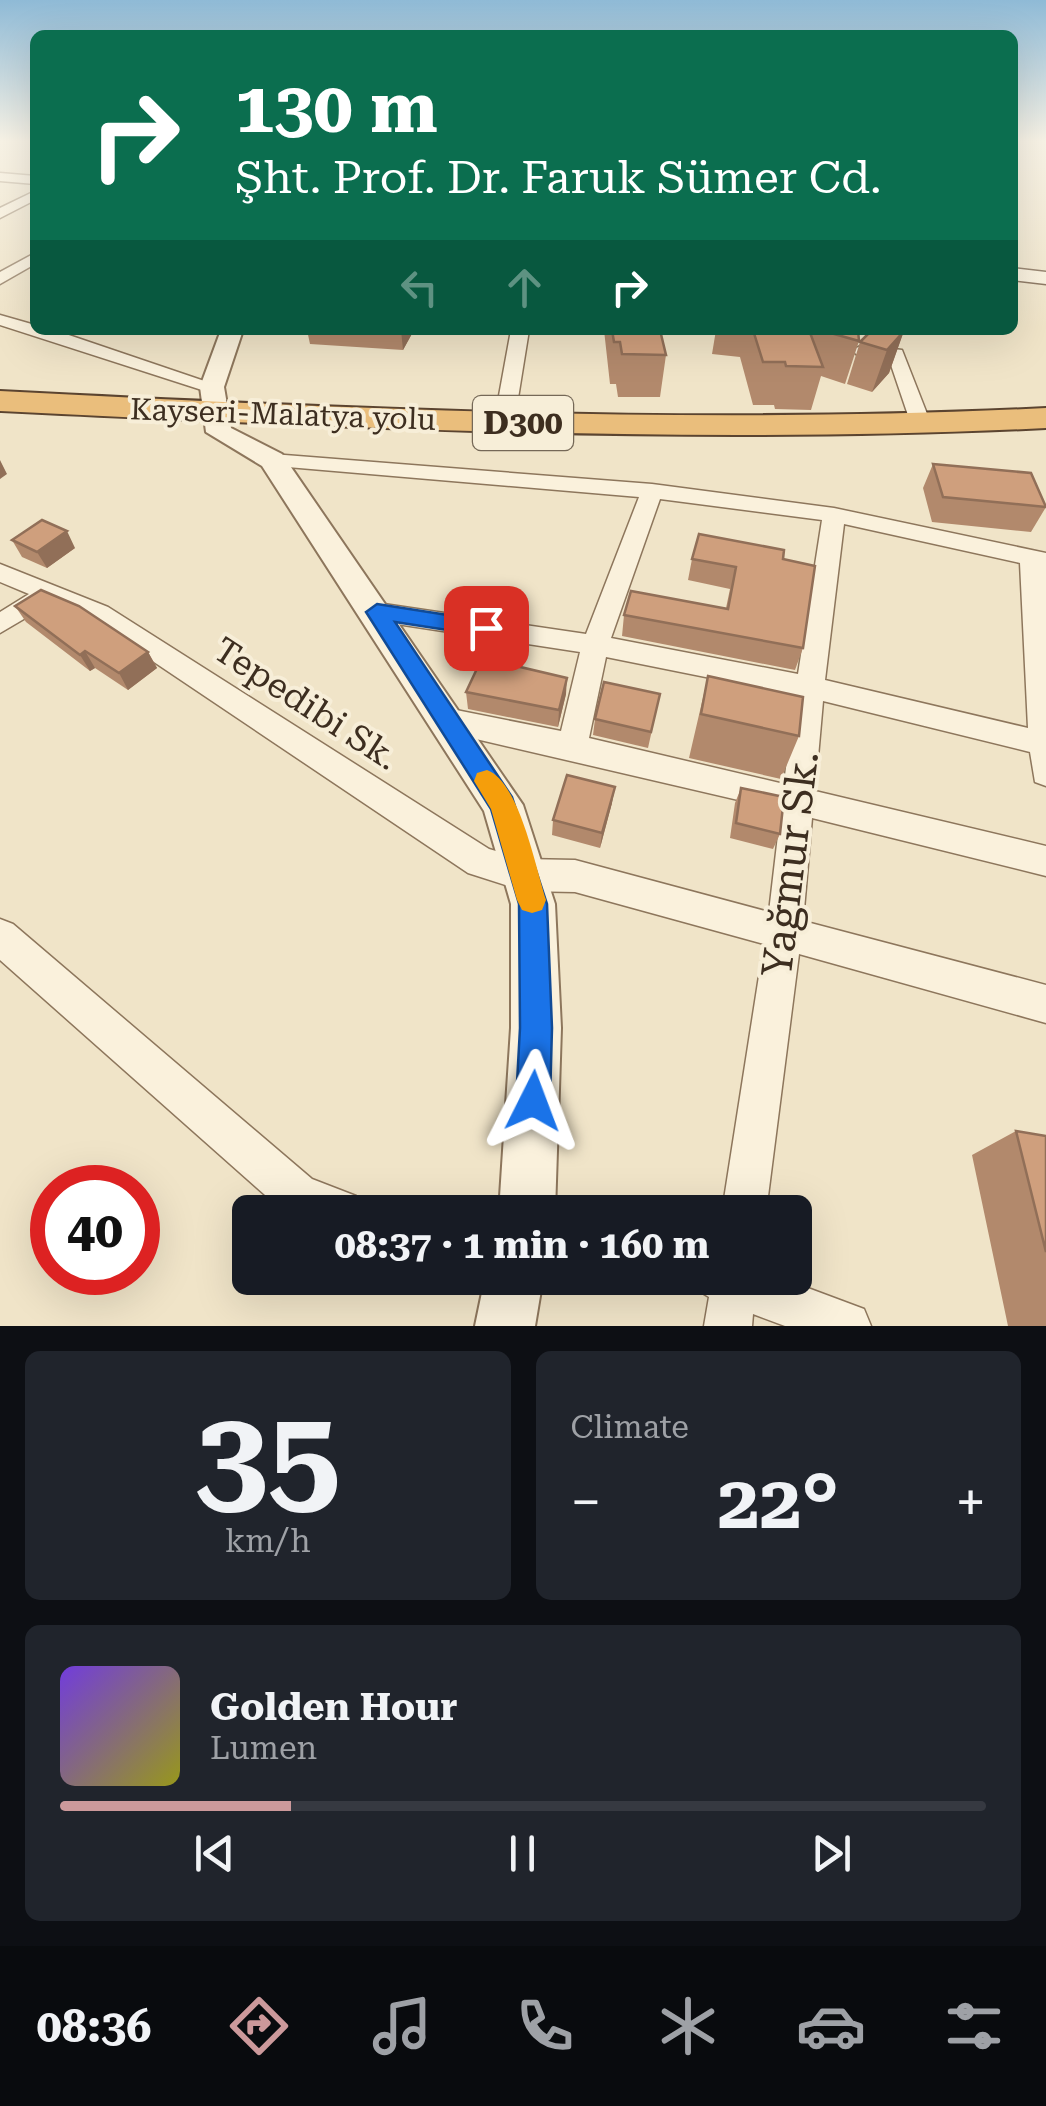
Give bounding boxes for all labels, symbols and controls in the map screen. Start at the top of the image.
text: 130 m [235,67,438,149]
icon: right [70,70,200,200]
text: Şht. Prof. Dr. Faruk Sümer Cd. [235,151,882,204]
icon: left [392,260,447,315]
icon: ahead [497,260,552,315]
icon: right [602,260,657,315]
street label: Kayseri-Malatya yolu [130,391,437,437]
road number: D300 [473,396,573,450]
pin [444,586,529,671]
icon: arrive [459,601,514,656]
street label: Tepedibi Sk. [206,629,406,779]
street label: Yağmur Sk. [752,748,828,980]
position arrow [481,1049,585,1153]
speed limit sign: 40 [30,1165,160,1295]
text: 08:37 · 1 min · 160 m [335,1223,709,1267]
text: 35 [195,1380,341,1533]
text: Climate [571,1408,689,1446]
text: 22° [718,1458,839,1546]
text: − [571,1470,601,1534]
text: + [955,1470,986,1534]
text: km/h [225,1522,311,1560]
text: Golden Hour [210,1685,458,1729]
text: Lumen [210,1729,317,1767]
icon: previous [187,1826,242,1881]
icon: pause [495,1826,550,1881]
icon: next [804,1826,859,1881]
icon: directions [224,1991,294,2061]
icon: music [367,1991,437,2061]
icon: phone [510,1991,580,2061]
icon: climate [653,1991,723,2061]
icon: car [796,1991,866,2061]
icon: filters [939,1991,1009,2061]
text: 08:36 [37,2000,151,2053]

